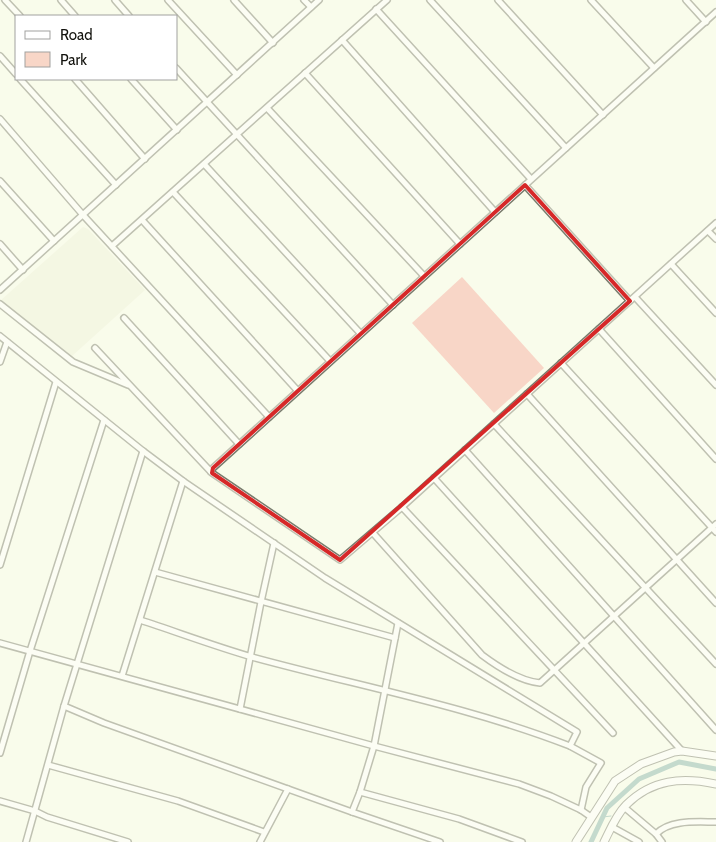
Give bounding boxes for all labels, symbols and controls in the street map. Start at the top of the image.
legend [15,15,178,80]
text: Road [60,26,93,44]
text: Park [60,51,87,69]

